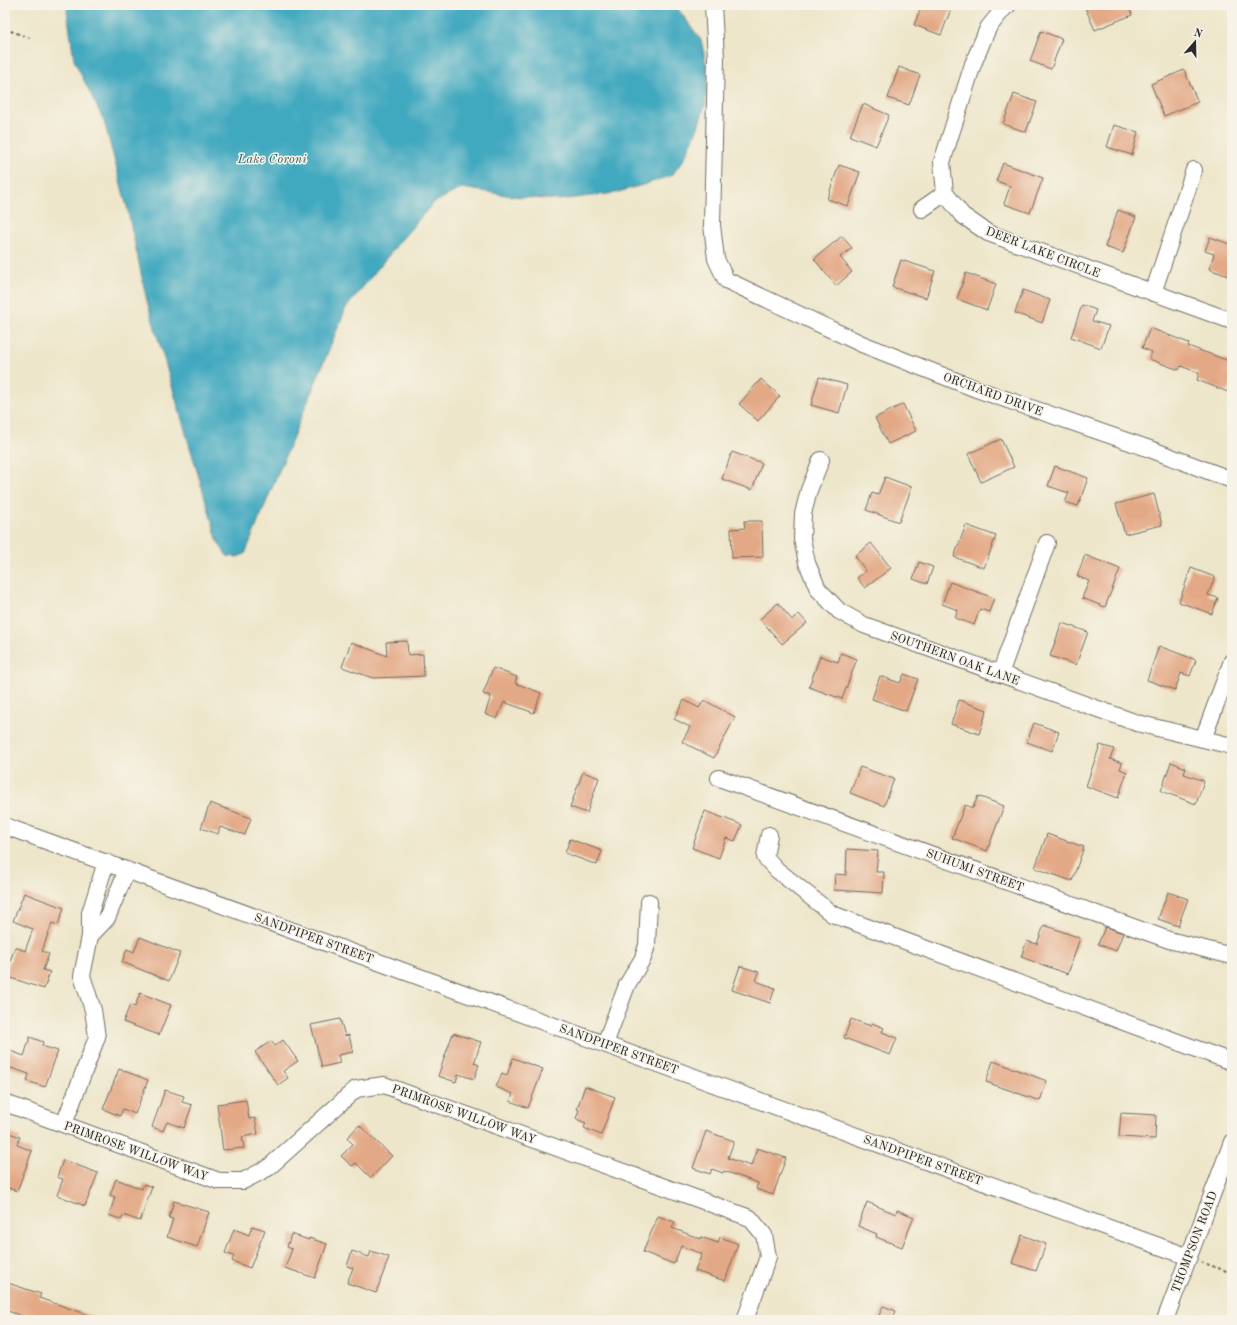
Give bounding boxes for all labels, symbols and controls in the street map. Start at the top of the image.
north arrow [1175,22,1215,62]
text: N [1192,27,1204,41]
water label: Lake Coroni [236,153,307,166]
street label: DEER LAKE CIRCLE [984,226,1102,280]
street label: ORCHARD DRIVE [941,371,1044,419]
street label: SOUTHERN OAK LANE [889,630,1021,688]
street label: SUHUMI STREET [924,848,1025,894]
street label: SANDPIPER STREET [252,912,375,966]
street label: SANDPIPER STREET [557,1023,680,1077]
street label: PRIMROSE WILLOW WAY [390,1083,538,1147]
street label: PRIMROSE WILLOW WAY [62,1120,210,1184]
street label: SANDPIPER STREET [861,1134,984,1188]
street label: THOMPSON ROAD [1170,1190,1220,1295]

